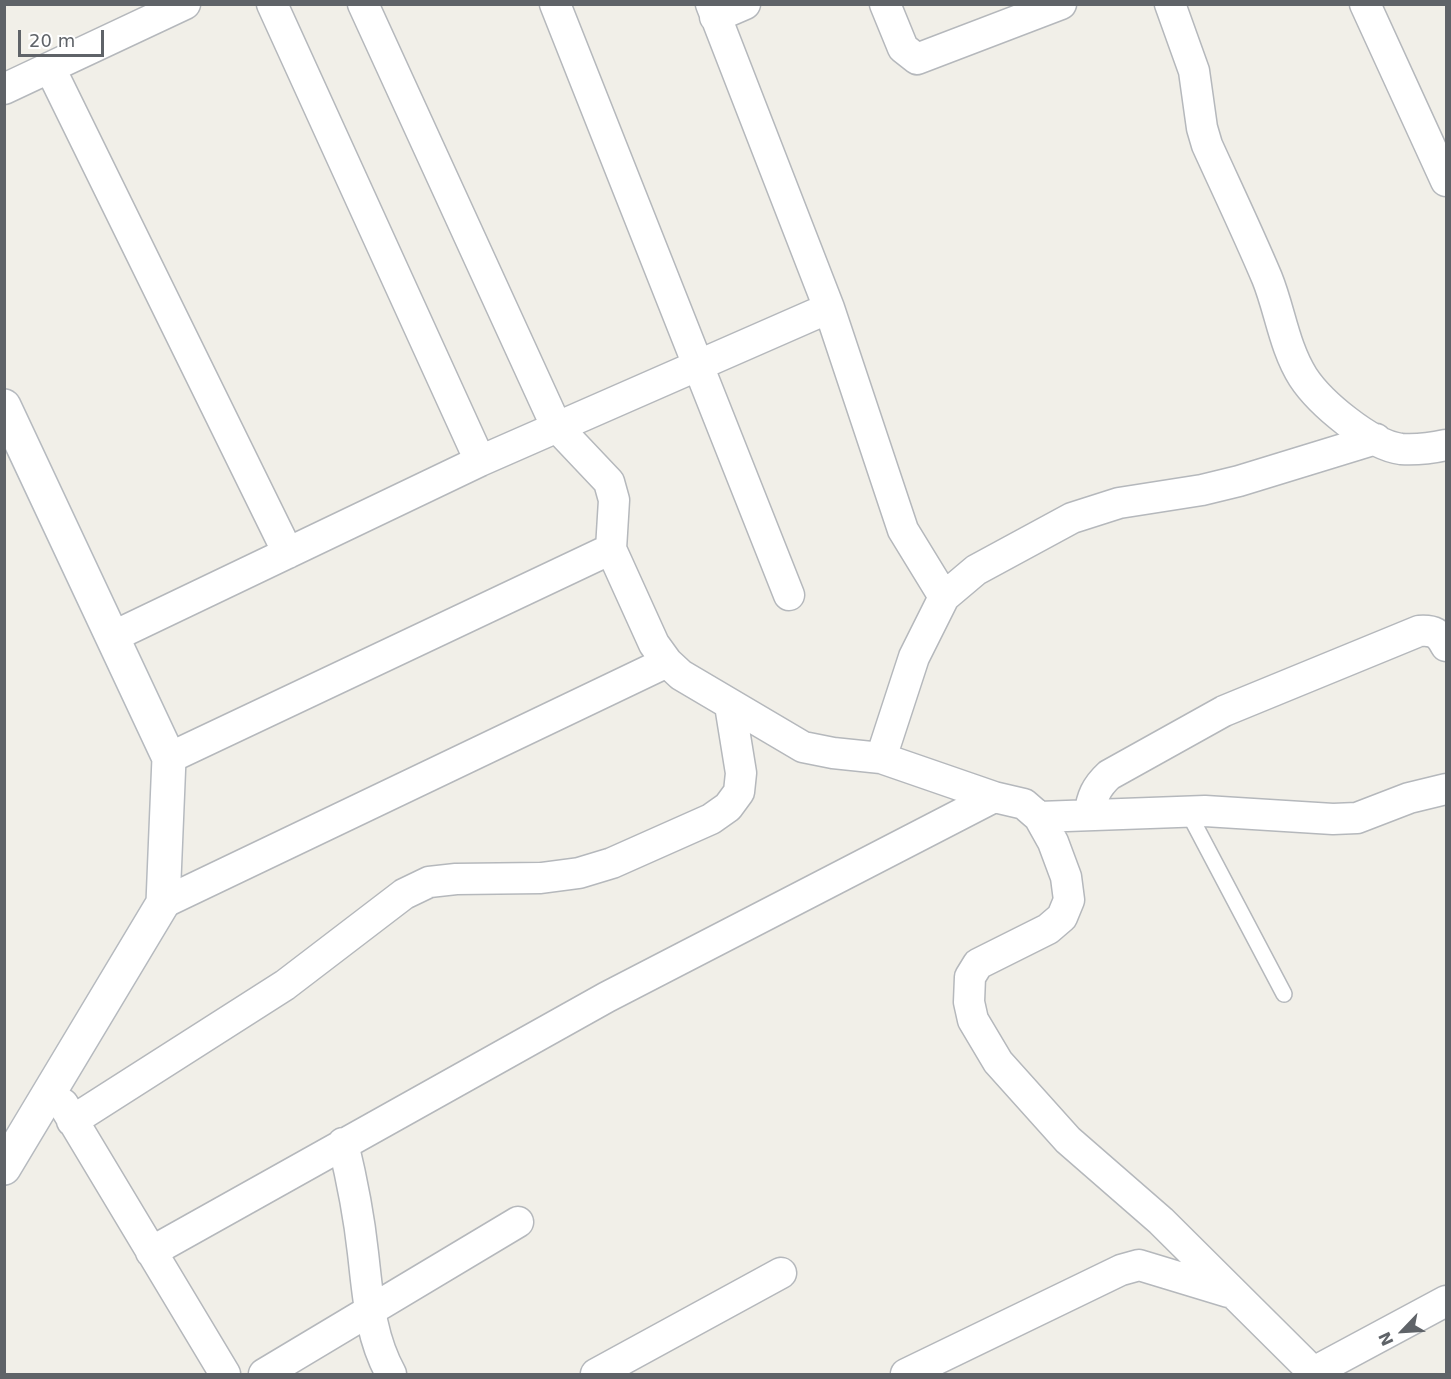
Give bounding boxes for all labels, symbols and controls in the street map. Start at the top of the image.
scale bar [21,18,106,56]
text: 20 m [29,30,75,51]
north arrow [1373,1301,1433,1361]
text: N [1375,1329,1398,1349]

